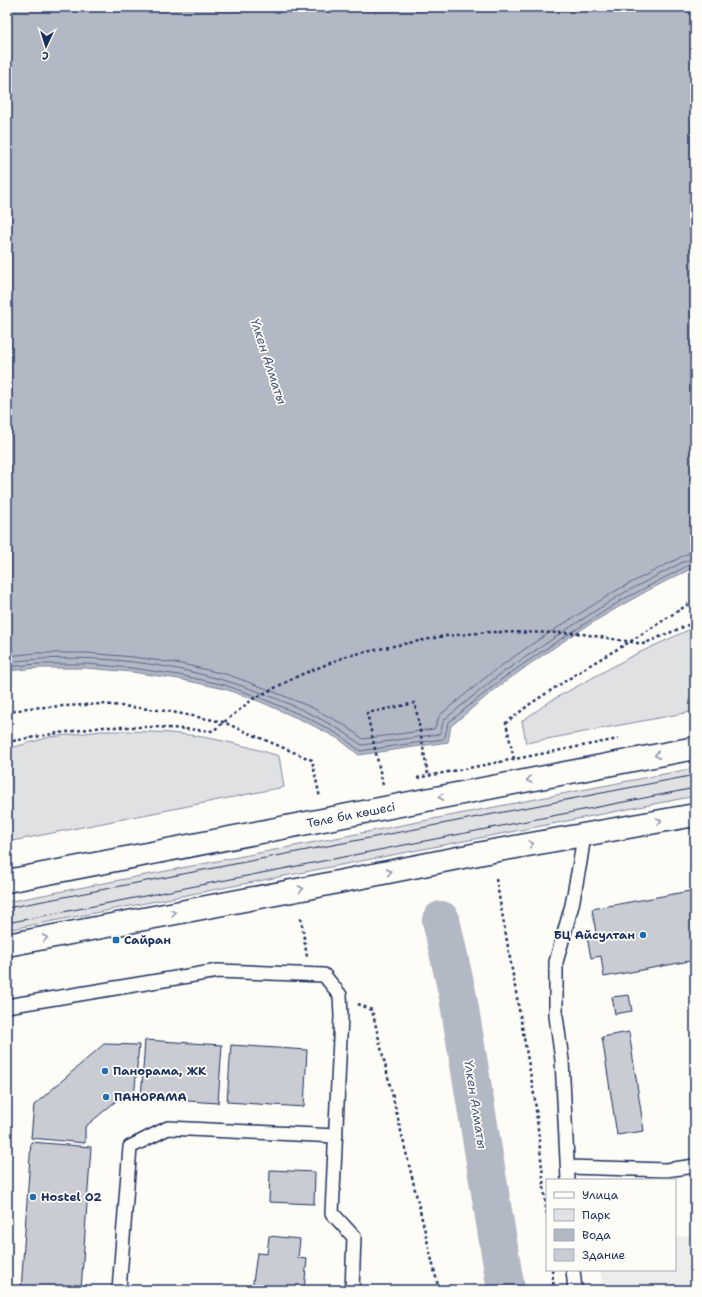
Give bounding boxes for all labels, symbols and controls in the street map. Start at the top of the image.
north arrow [26,26,66,66]
text: С [41,48,49,63]
water label: Үлкен Алматы [247,316,291,407]
one-way arrow [654,751,660,759]
one-way arrow [526,775,532,784]
one-way arrow [438,793,444,801]
street label: Төле би көшесі [305,799,397,831]
one-way arrow [656,818,663,826]
one-way arrow [528,840,535,849]
one-way arrow [386,868,392,876]
one-way arrow [298,885,304,894]
one-way arrow [170,910,176,918]
place label: БЦ Айсултан [554,927,635,943]
marker: БЦ Айсултан [638,930,648,940]
place label: Сайран [124,932,171,948]
one-way arrow [42,934,48,942]
marker: Сайран [111,935,121,945]
water label: Үлкен Алматы [460,1058,491,1150]
place label: Панорама, ЖК [113,1063,207,1079]
marker: Панорама, ЖК [100,1066,110,1076]
place label: ПАНОРАМА [114,1089,187,1105]
marker: ПАНОРАМА [101,1092,111,1102]
legend [546,1179,676,1271]
text: Улица [582,1187,619,1203]
place label: Hostel O2 [41,1189,102,1205]
marker: Hostel O2 [28,1192,38,1202]
text: Парк [582,1207,611,1223]
text: Вода [582,1227,611,1243]
text: Здание [582,1247,626,1263]

